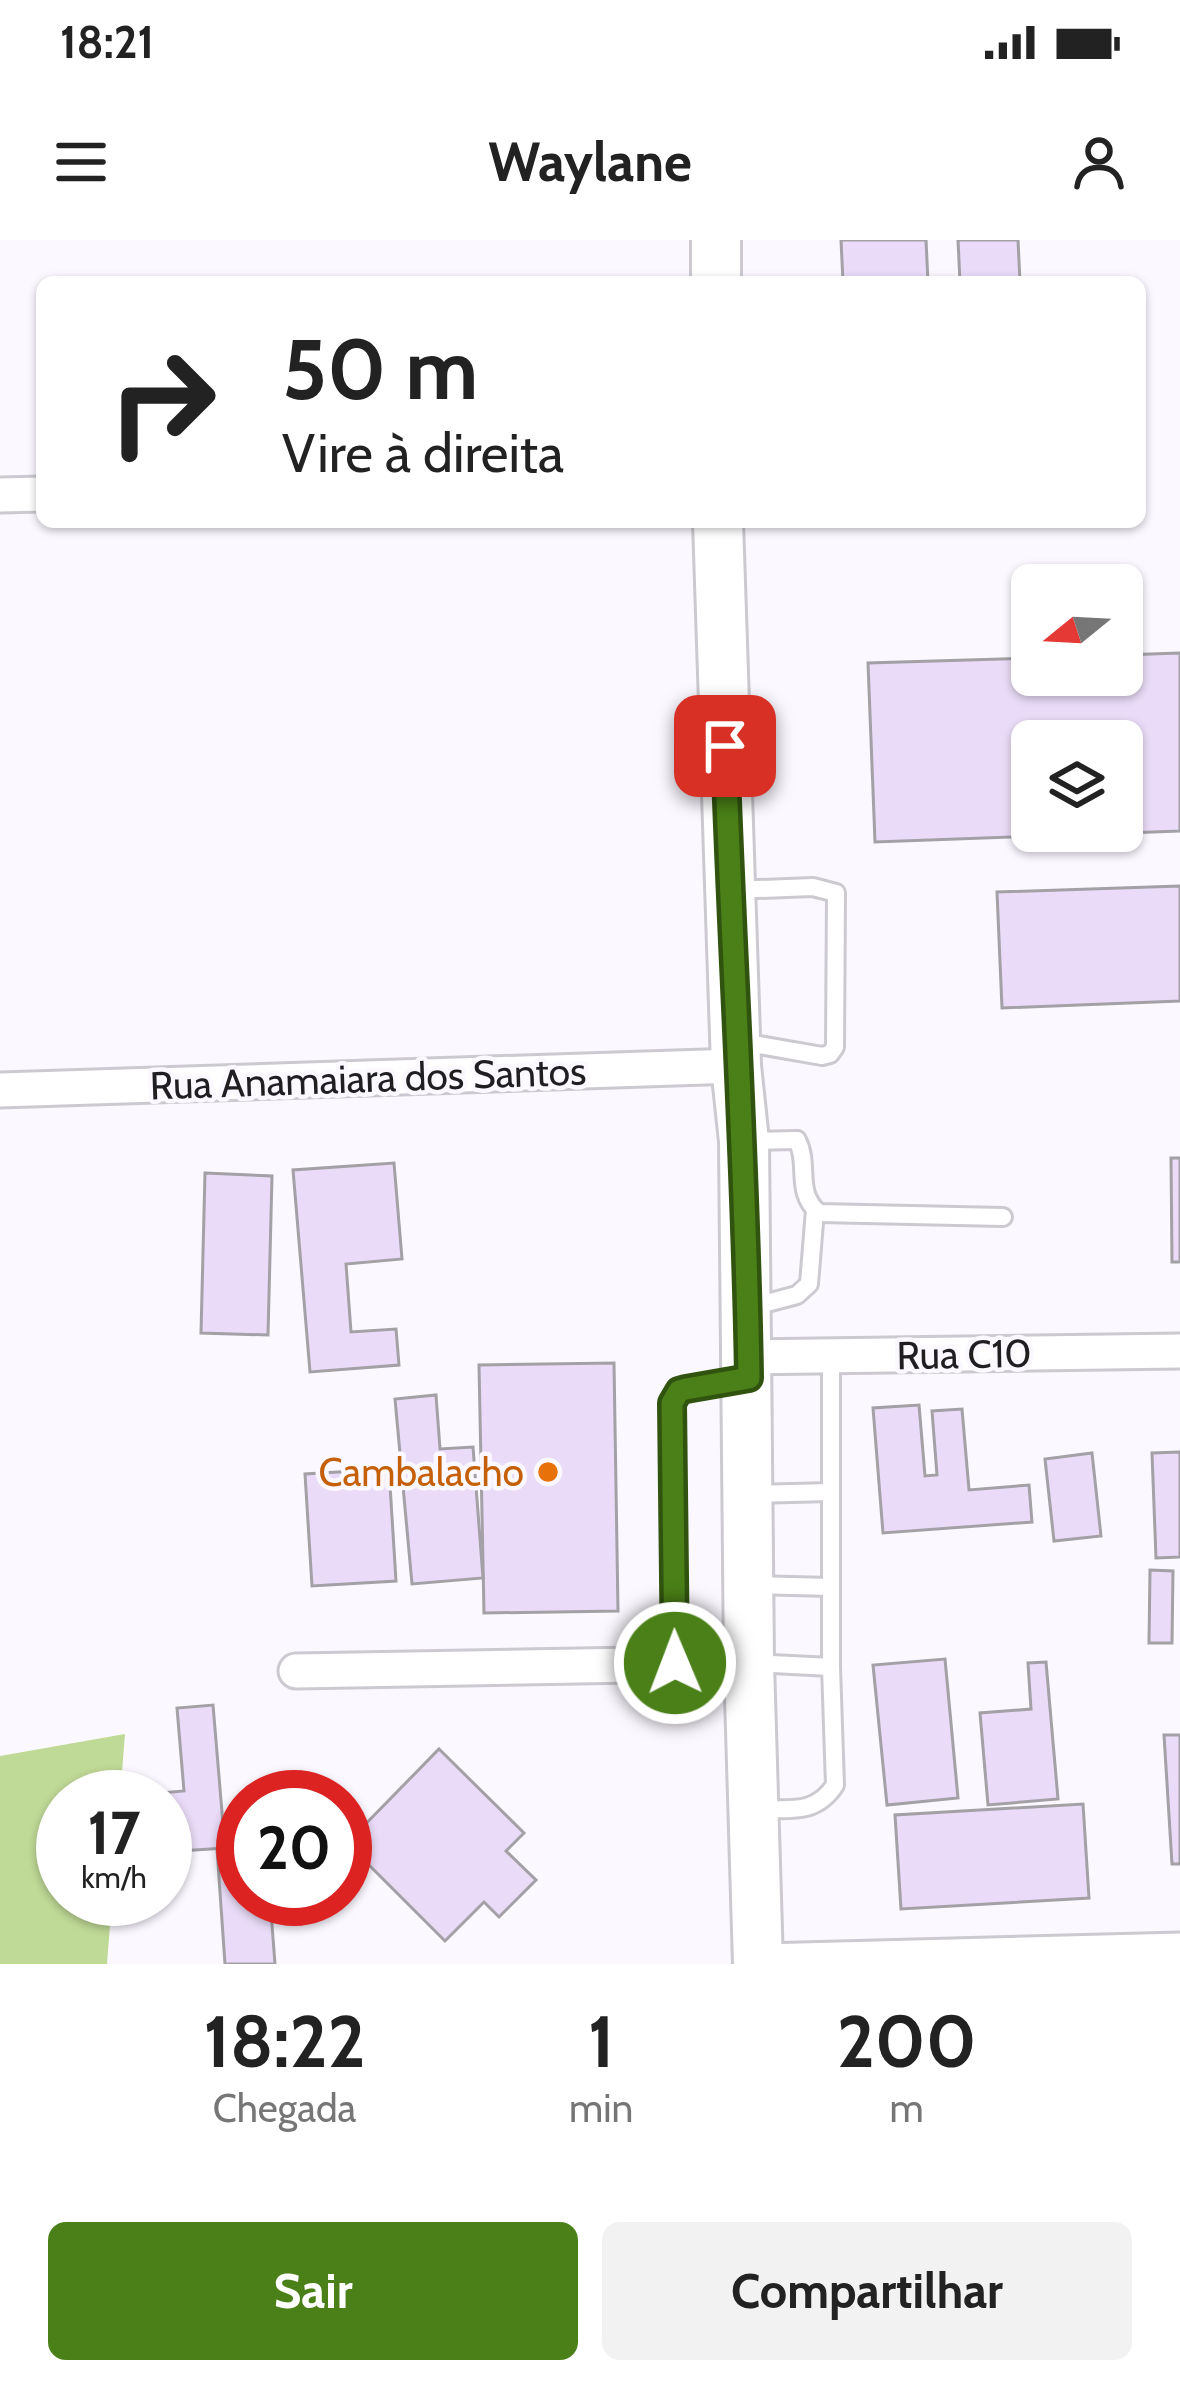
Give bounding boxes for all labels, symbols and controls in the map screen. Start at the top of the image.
text: 18:21 [60,15,154,69]
icon: menu [48,129,114,195]
text: Waylane [488,129,692,195]
icon: person [1066,129,1132,195]
text: 50 m [282,318,478,420]
icon: right [84,324,240,480]
text: Vire à direita [282,420,564,486]
north arrow [1011,564,1143,696]
map controls [1011,564,1143,852]
pin [674,695,776,797]
icon: arrive [692,713,758,779]
button: layers [1011,720,1143,852]
street label: Rua Anamaiara dos Santos [149,1046,587,1110]
street label: Rua C10 [896,1329,1032,1379]
place label: Cambalacho [318,1448,524,1496]
marker: Cambalacho [535,1459,561,1485]
position arrow [612,1600,738,1726]
speed limit sign: 20 [216,1770,372,1926]
text: 17 [88,1796,140,1869]
text: km/h [81,1859,147,1896]
text: 18:22 [203,1998,366,2085]
text: 1 [588,1998,614,2085]
text: 200 [837,1998,977,2085]
text: Chegada [213,2084,356,2132]
text: min [569,2084,633,2132]
text: m [890,2084,924,2132]
button: Sair [48,2222,578,2360]
button: Compartilhar [602,2222,1132,2360]

